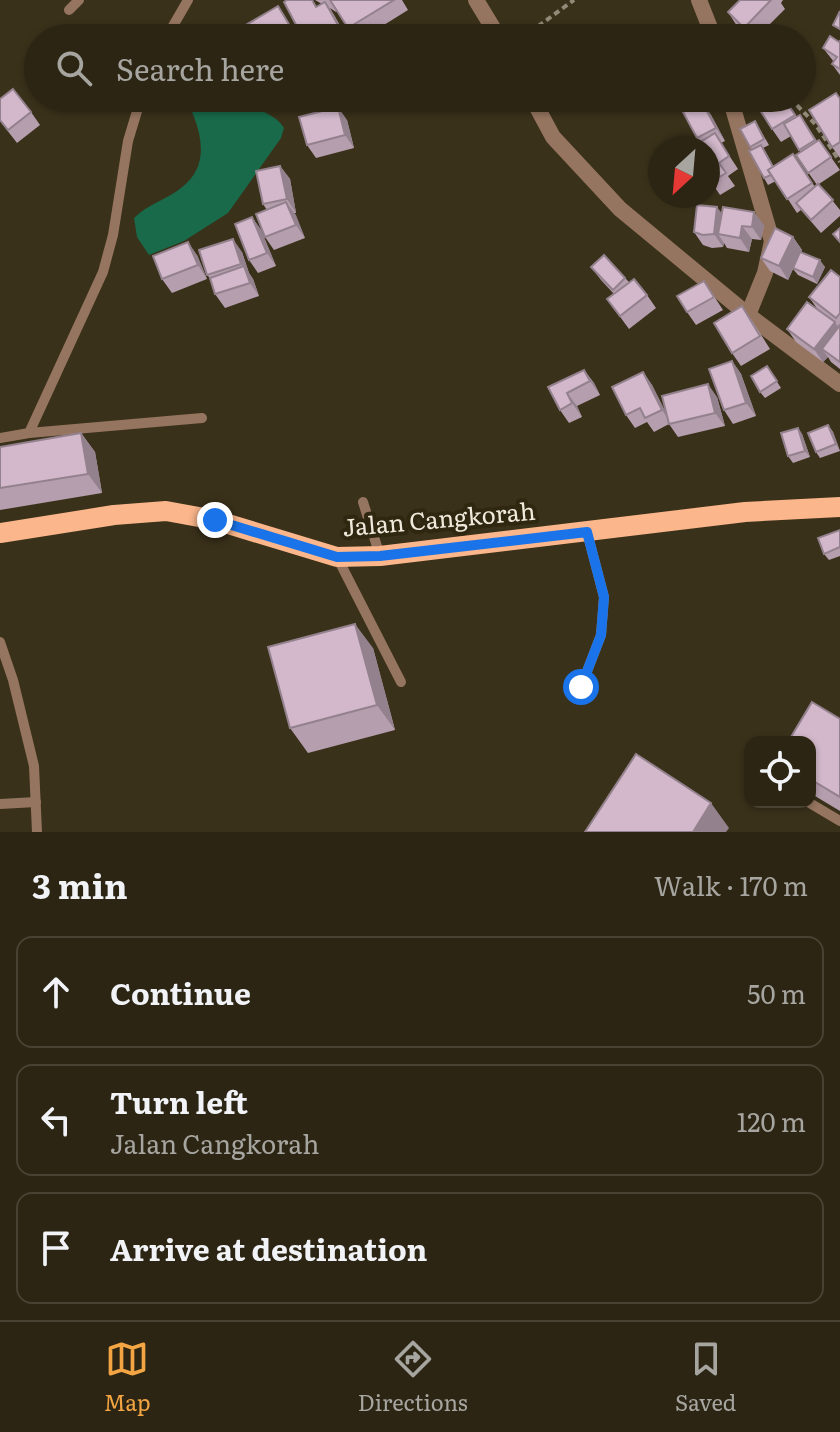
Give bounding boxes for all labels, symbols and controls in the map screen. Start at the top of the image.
search box [24,24,816,112]
icon: search [52,46,96,90]
text: Search here [116,46,284,90]
north arrow [648,136,720,208]
street label: Jalan Cangkorah [341,492,537,543]
route end [197,502,233,538]
route start [563,669,599,705]
map controls [744,736,816,808]
button: locate [744,736,816,808]
text: 3 min [32,859,128,909]
text: Walk · 170 m [654,865,808,904]
icon: ahead [34,970,78,1014]
text: Continue [110,970,251,1014]
text: 50 m [747,973,806,1012]
text: Turn left [110,1079,248,1123]
icon: left [34,1098,78,1142]
text: 120 m [737,1101,806,1140]
text: Jalan Cangkorah [110,1123,320,1162]
icon: arrive [34,1226,78,1270]
text: Arrive at destination [110,1226,427,1270]
tab: Map [104,1337,151,1418]
tab: Directions [358,1337,468,1418]
tab: Saved [675,1337,736,1418]

